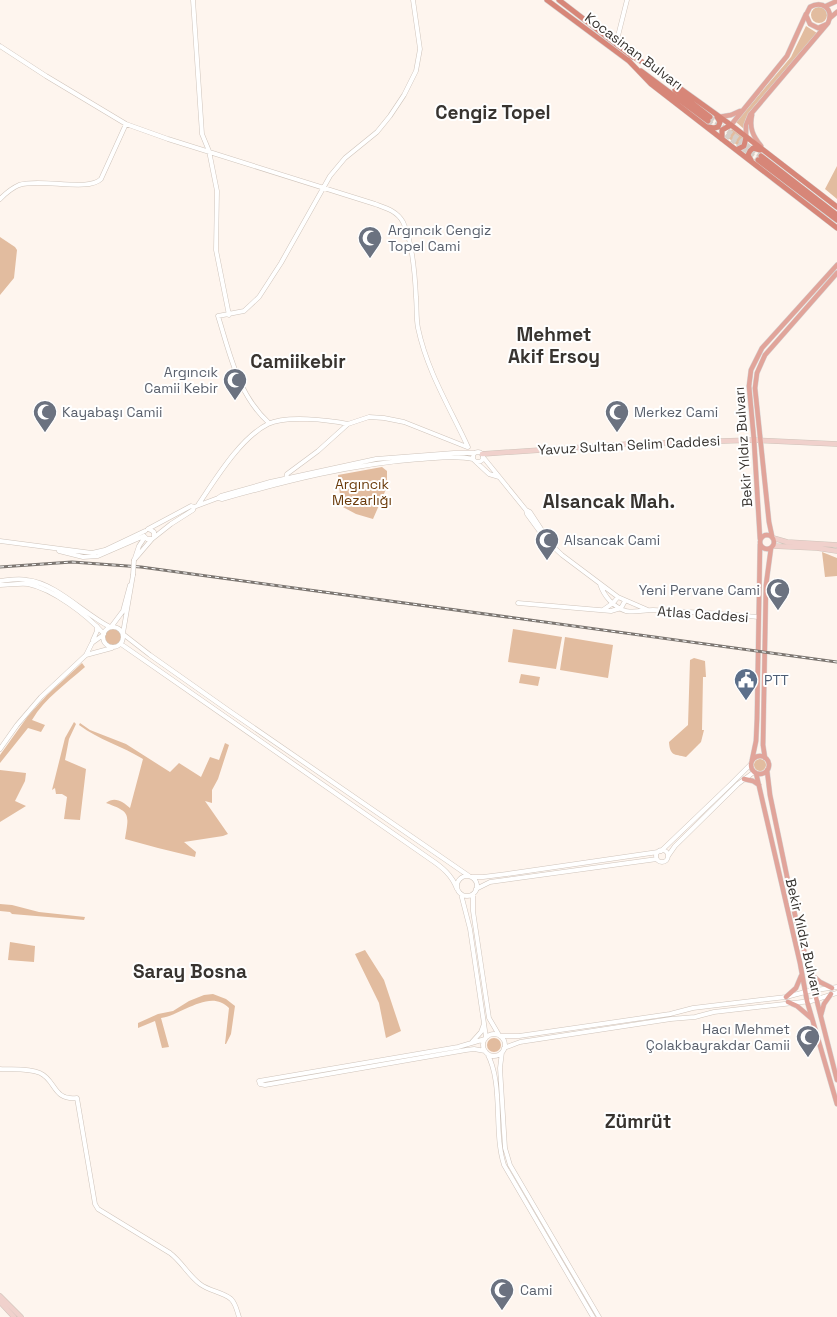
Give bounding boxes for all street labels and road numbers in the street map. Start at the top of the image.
street label: Kocasinan Bulvarı [581,8,687,94]
street label: Bekir Yıldız Bulvarı [730,386,756,508]
street label: Yavuz Sultan Selim Caddesi [537,431,721,459]
street label: Atlas Caddesi [657,602,749,626]
street label: Bekir Yıldız Bulvarı [782,876,826,998]

